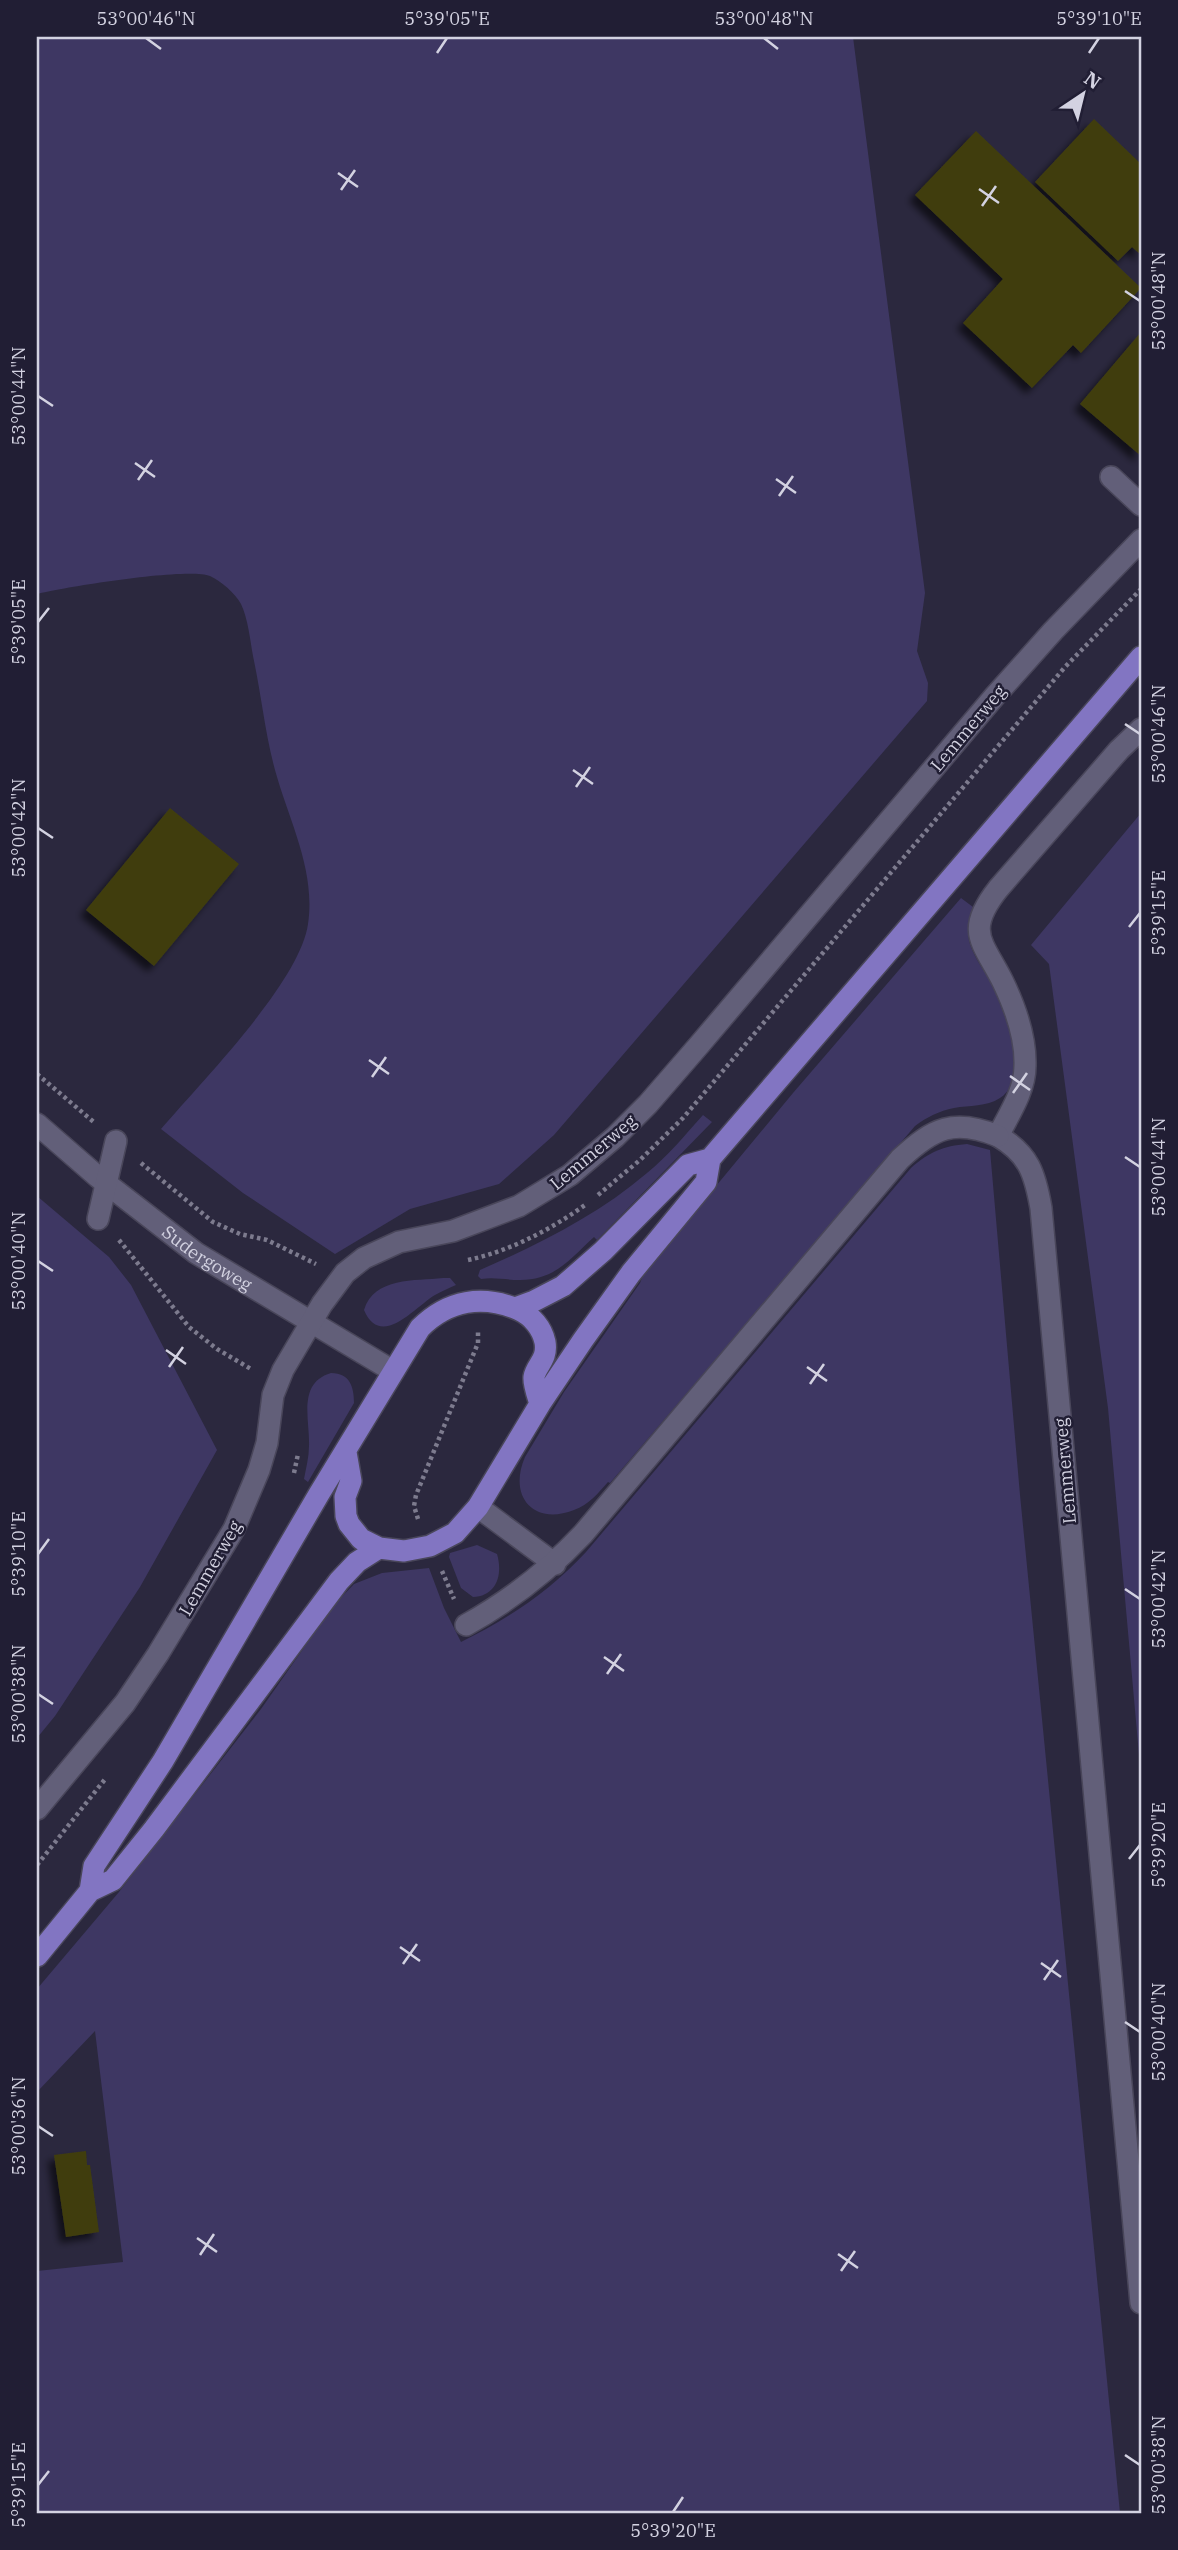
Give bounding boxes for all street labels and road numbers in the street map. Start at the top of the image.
street label: Lemmerweg [925,680,1011,776]
street label: Lemmerweg [545,1109,641,1195]
street label: Sudergoweg [158,1220,257,1296]
street label: Lemmerweg [1049,1417,1081,1525]
street label: Lemmerweg [174,1516,247,1620]

